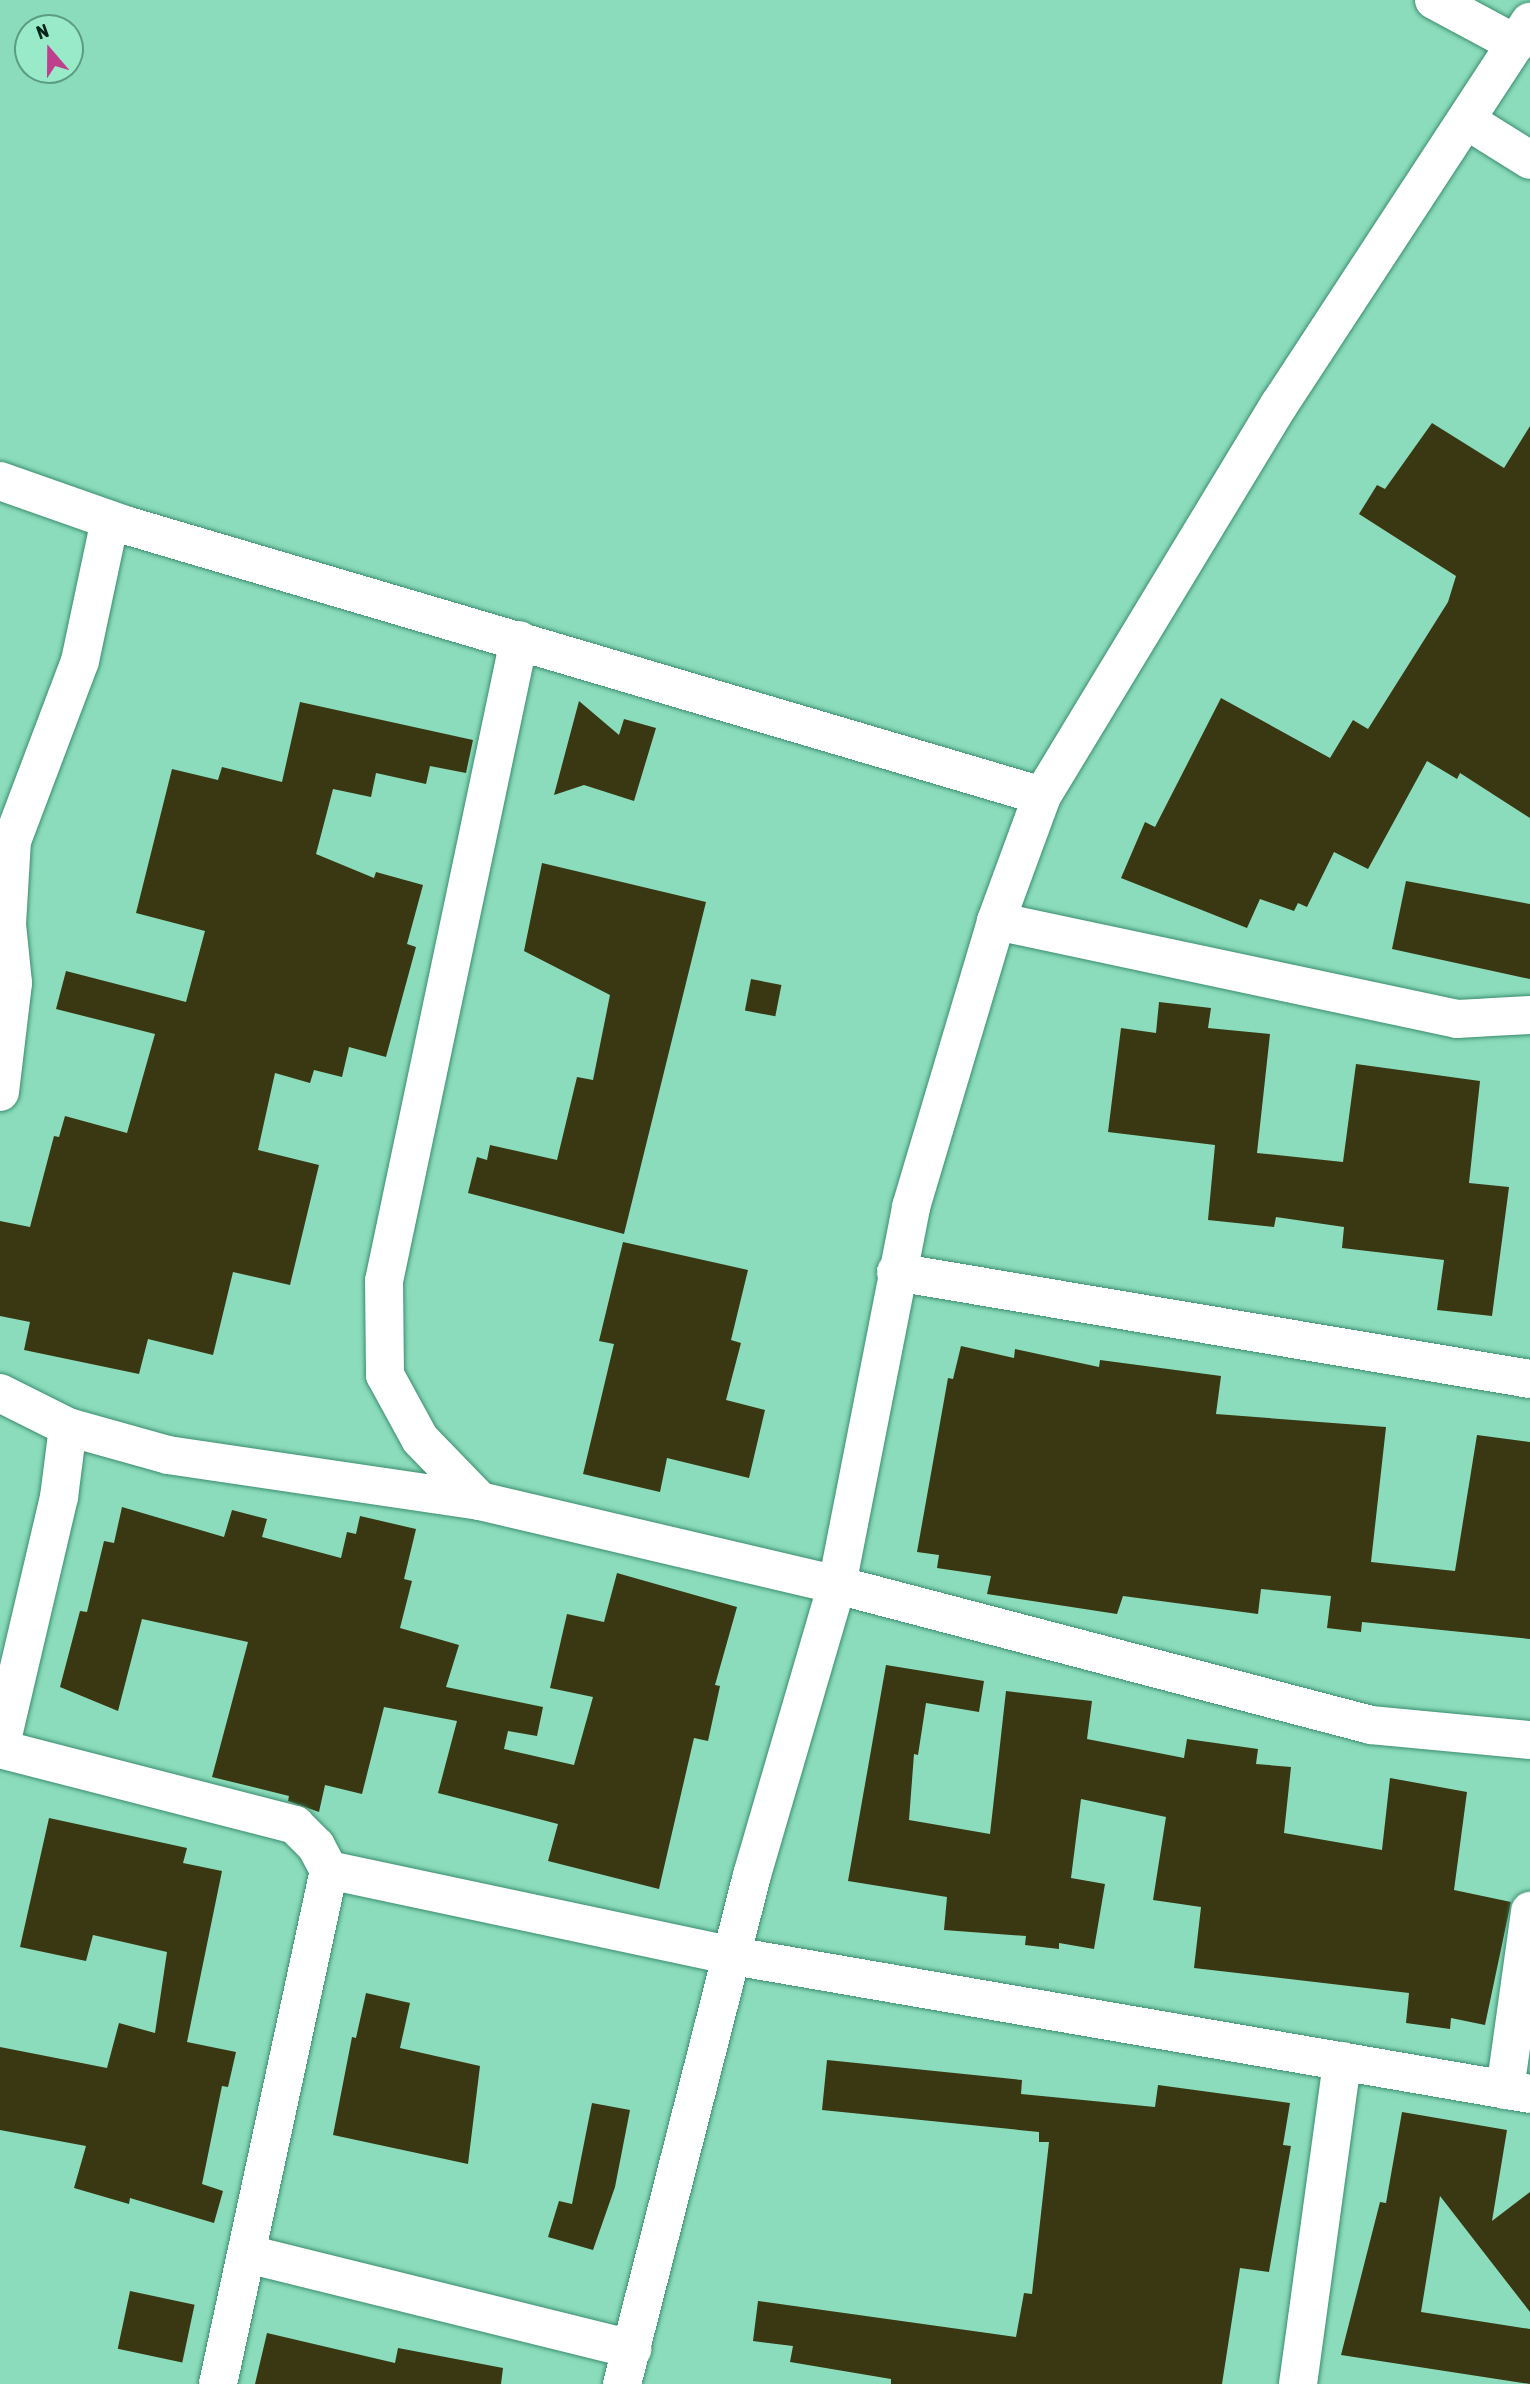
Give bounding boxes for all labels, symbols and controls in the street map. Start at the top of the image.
north arrow [14,14,84,84]
text: N [33,19,52,43]

